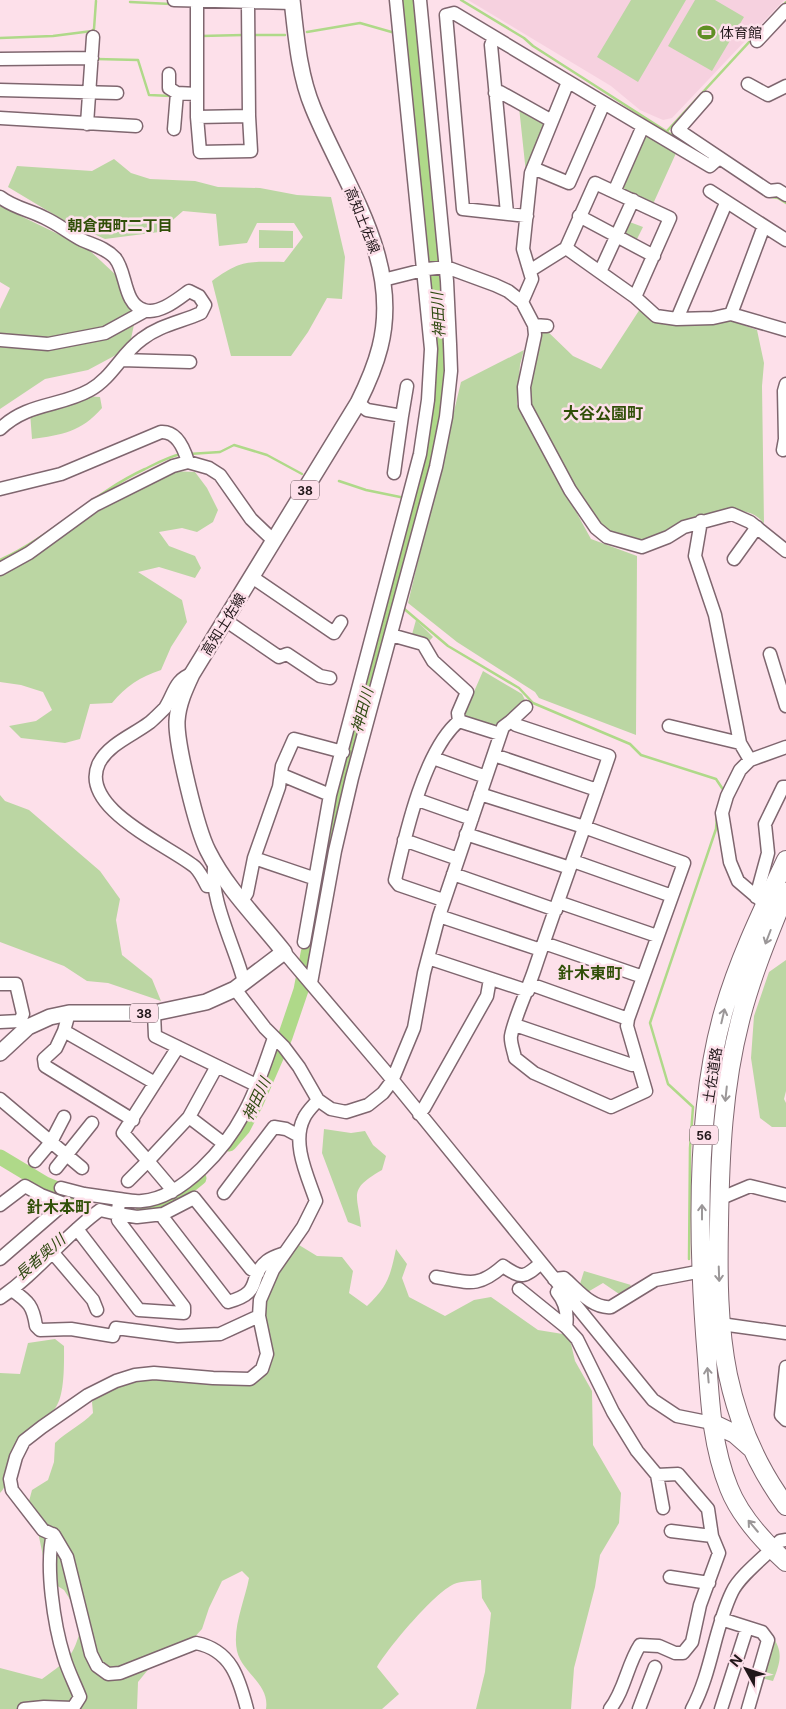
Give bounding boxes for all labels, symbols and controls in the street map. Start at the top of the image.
sports icon: 体育館 [696,22,716,42]
place label: 体育館 [720,24,762,41]
street label: 高知土佐線 [342,184,384,256]
district label: 朝倉西町二丁目 [67,216,173,235]
water label: 神田川 [427,290,449,338]
district label: 大谷公園町 [563,403,643,423]
road number: 38 [291,480,319,500]
street label: 高知土佐線 [197,590,249,658]
water label: 神田川 [347,684,378,734]
one-way arrow [763,929,772,945]
district label: 針木東町 [558,963,622,983]
road number: 38 [130,1004,158,1022]
one-way arrow [719,1009,728,1025]
street label: 土佐道路 [699,1046,725,1104]
water label: 神田川 [238,1073,275,1123]
one-way arrow [721,1086,731,1102]
road number: 56 [690,1126,718,1144]
district label: 針木本町 [27,1197,91,1217]
one-way arrow [697,1204,707,1220]
water label: 長者奥川 [11,1229,70,1284]
one-way arrow [714,1265,723,1281]
one-way arrow [703,1367,713,1383]
one-way arrow [747,1520,759,1533]
north arrow [721,1644,771,1694]
text: N [726,1651,746,1670]

